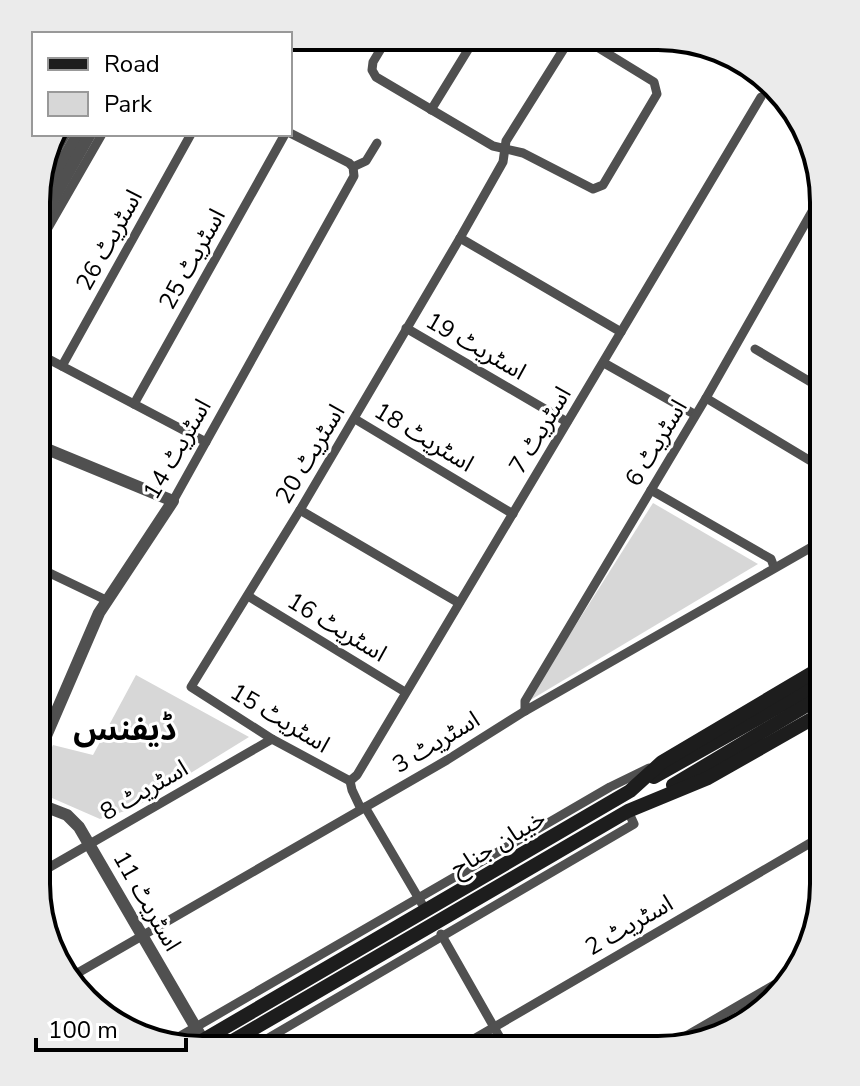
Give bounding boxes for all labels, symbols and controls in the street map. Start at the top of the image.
legend [32,32,292,136]
text: Road [104,48,160,80]
text: Park [104,88,153,120]
street label: اسٹریٹ 26 [68,184,150,296]
street label: اسٹریٹ 25 [151,203,233,315]
street label: اسٹریٹ 19 [420,304,532,388]
street label: اسٹریٹ 7 [501,381,579,479]
street label: اسٹریٹ 14 [135,393,219,505]
street label: اسٹریٹ 6 [617,394,695,492]
street label: اسٹریٹ 18 [368,395,480,479]
street label: اسٹریٹ 20 [268,398,352,510]
street label: اسٹریٹ 16 [281,585,393,669]
street label: اسٹریٹ 15 [224,676,336,760]
street label: اسٹریٹ 3 [387,703,485,781]
district label: ڈیفنس [73,708,177,751]
street label: اسٹریٹ 8 [94,752,194,828]
street label: خیبان جناح [444,802,552,885]
street label: اسٹریٹ 11 [105,845,189,957]
street label: اسٹریٹ 2 [579,887,679,963]
scale bar [36,1002,186,1052]
text: 100 m [48,1014,118,1046]

